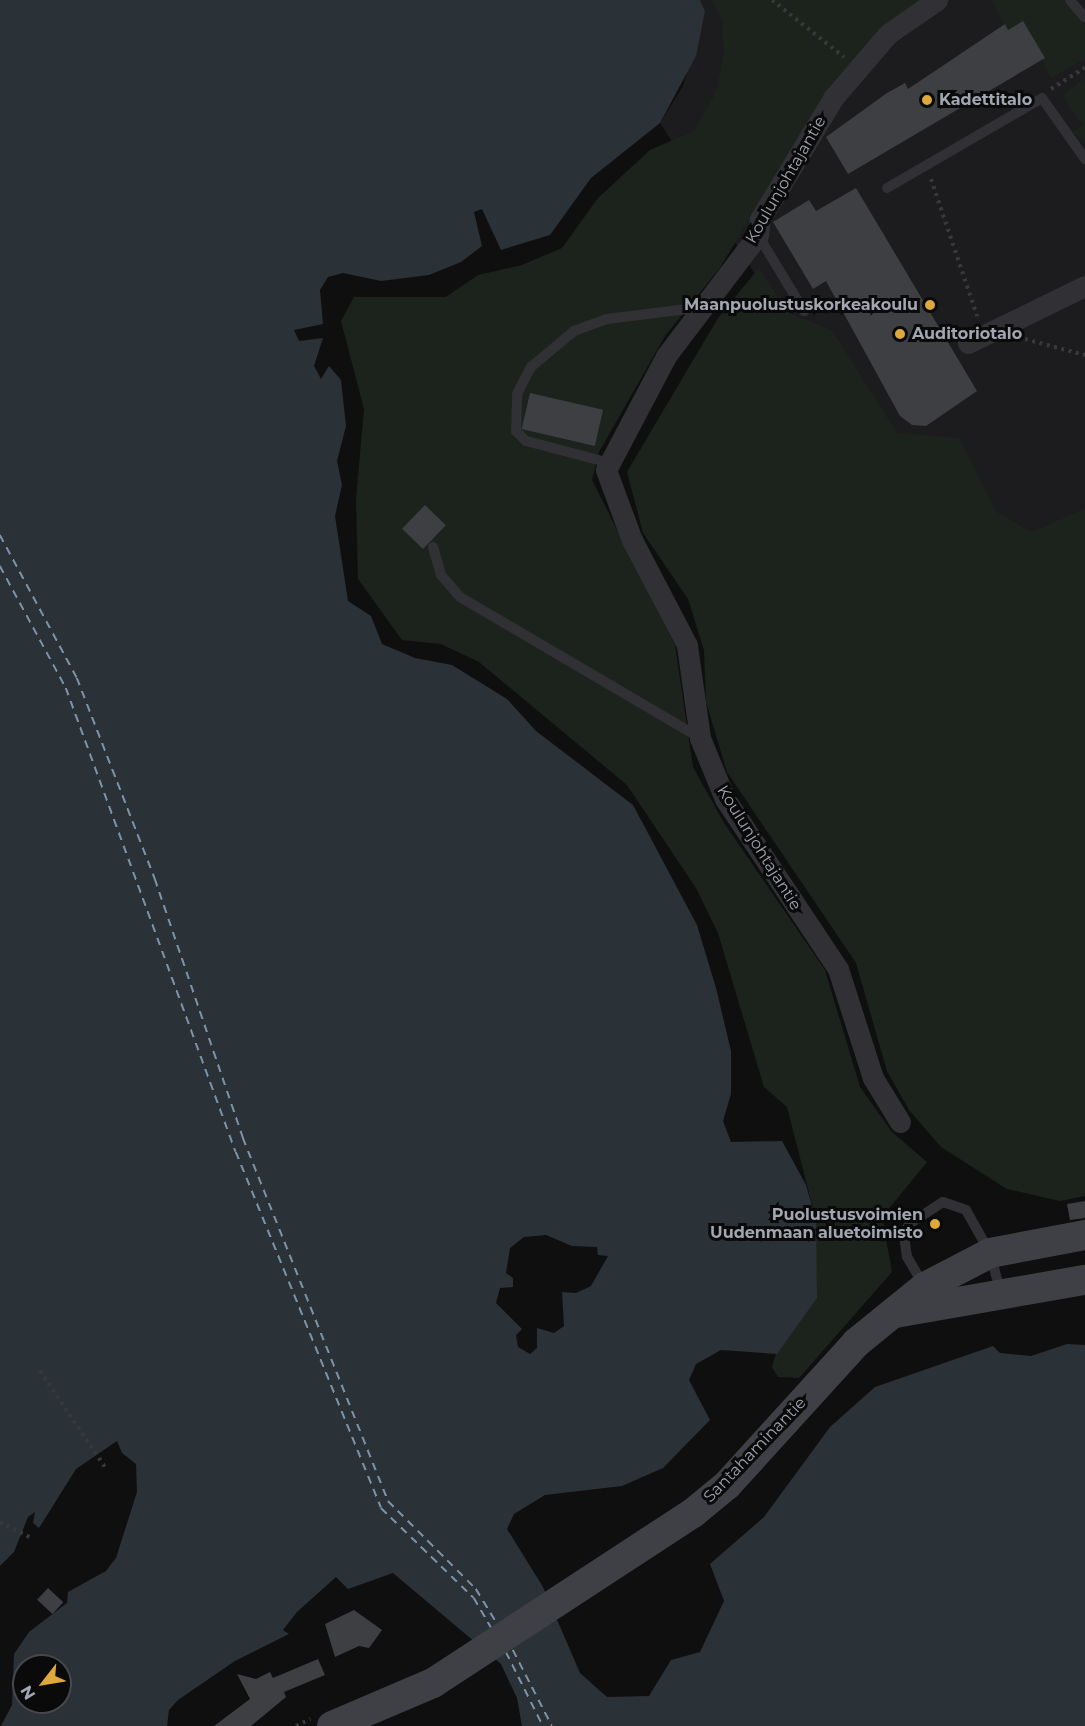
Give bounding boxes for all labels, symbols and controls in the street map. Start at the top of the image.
place label: Kadettitalo [939,90,1032,110]
marker: Kadettitalo [920,93,934,107]
street label: Koulunjohtajantie [742,113,830,247]
place label: Maanpuolustuskorkeakoulu [684,295,918,315]
marker: Maanpuolustuskorkeakoulu [923,298,937,312]
place label: Auditoriotalo [912,324,1022,344]
marker: Auditoriotalo [893,327,907,341]
street label: Koulunjohtajantie [713,782,805,914]
place label: Puolustusvoimien Uudenmaan aluetoimisto [710,1205,923,1243]
marker: Puolustusvoimien Uudenmaan aluetoimisto [928,1217,942,1231]
street label: Santahaminantie [700,1393,810,1507]
north arrow [12,1654,72,1714]
text: N [16,1682,39,1703]

